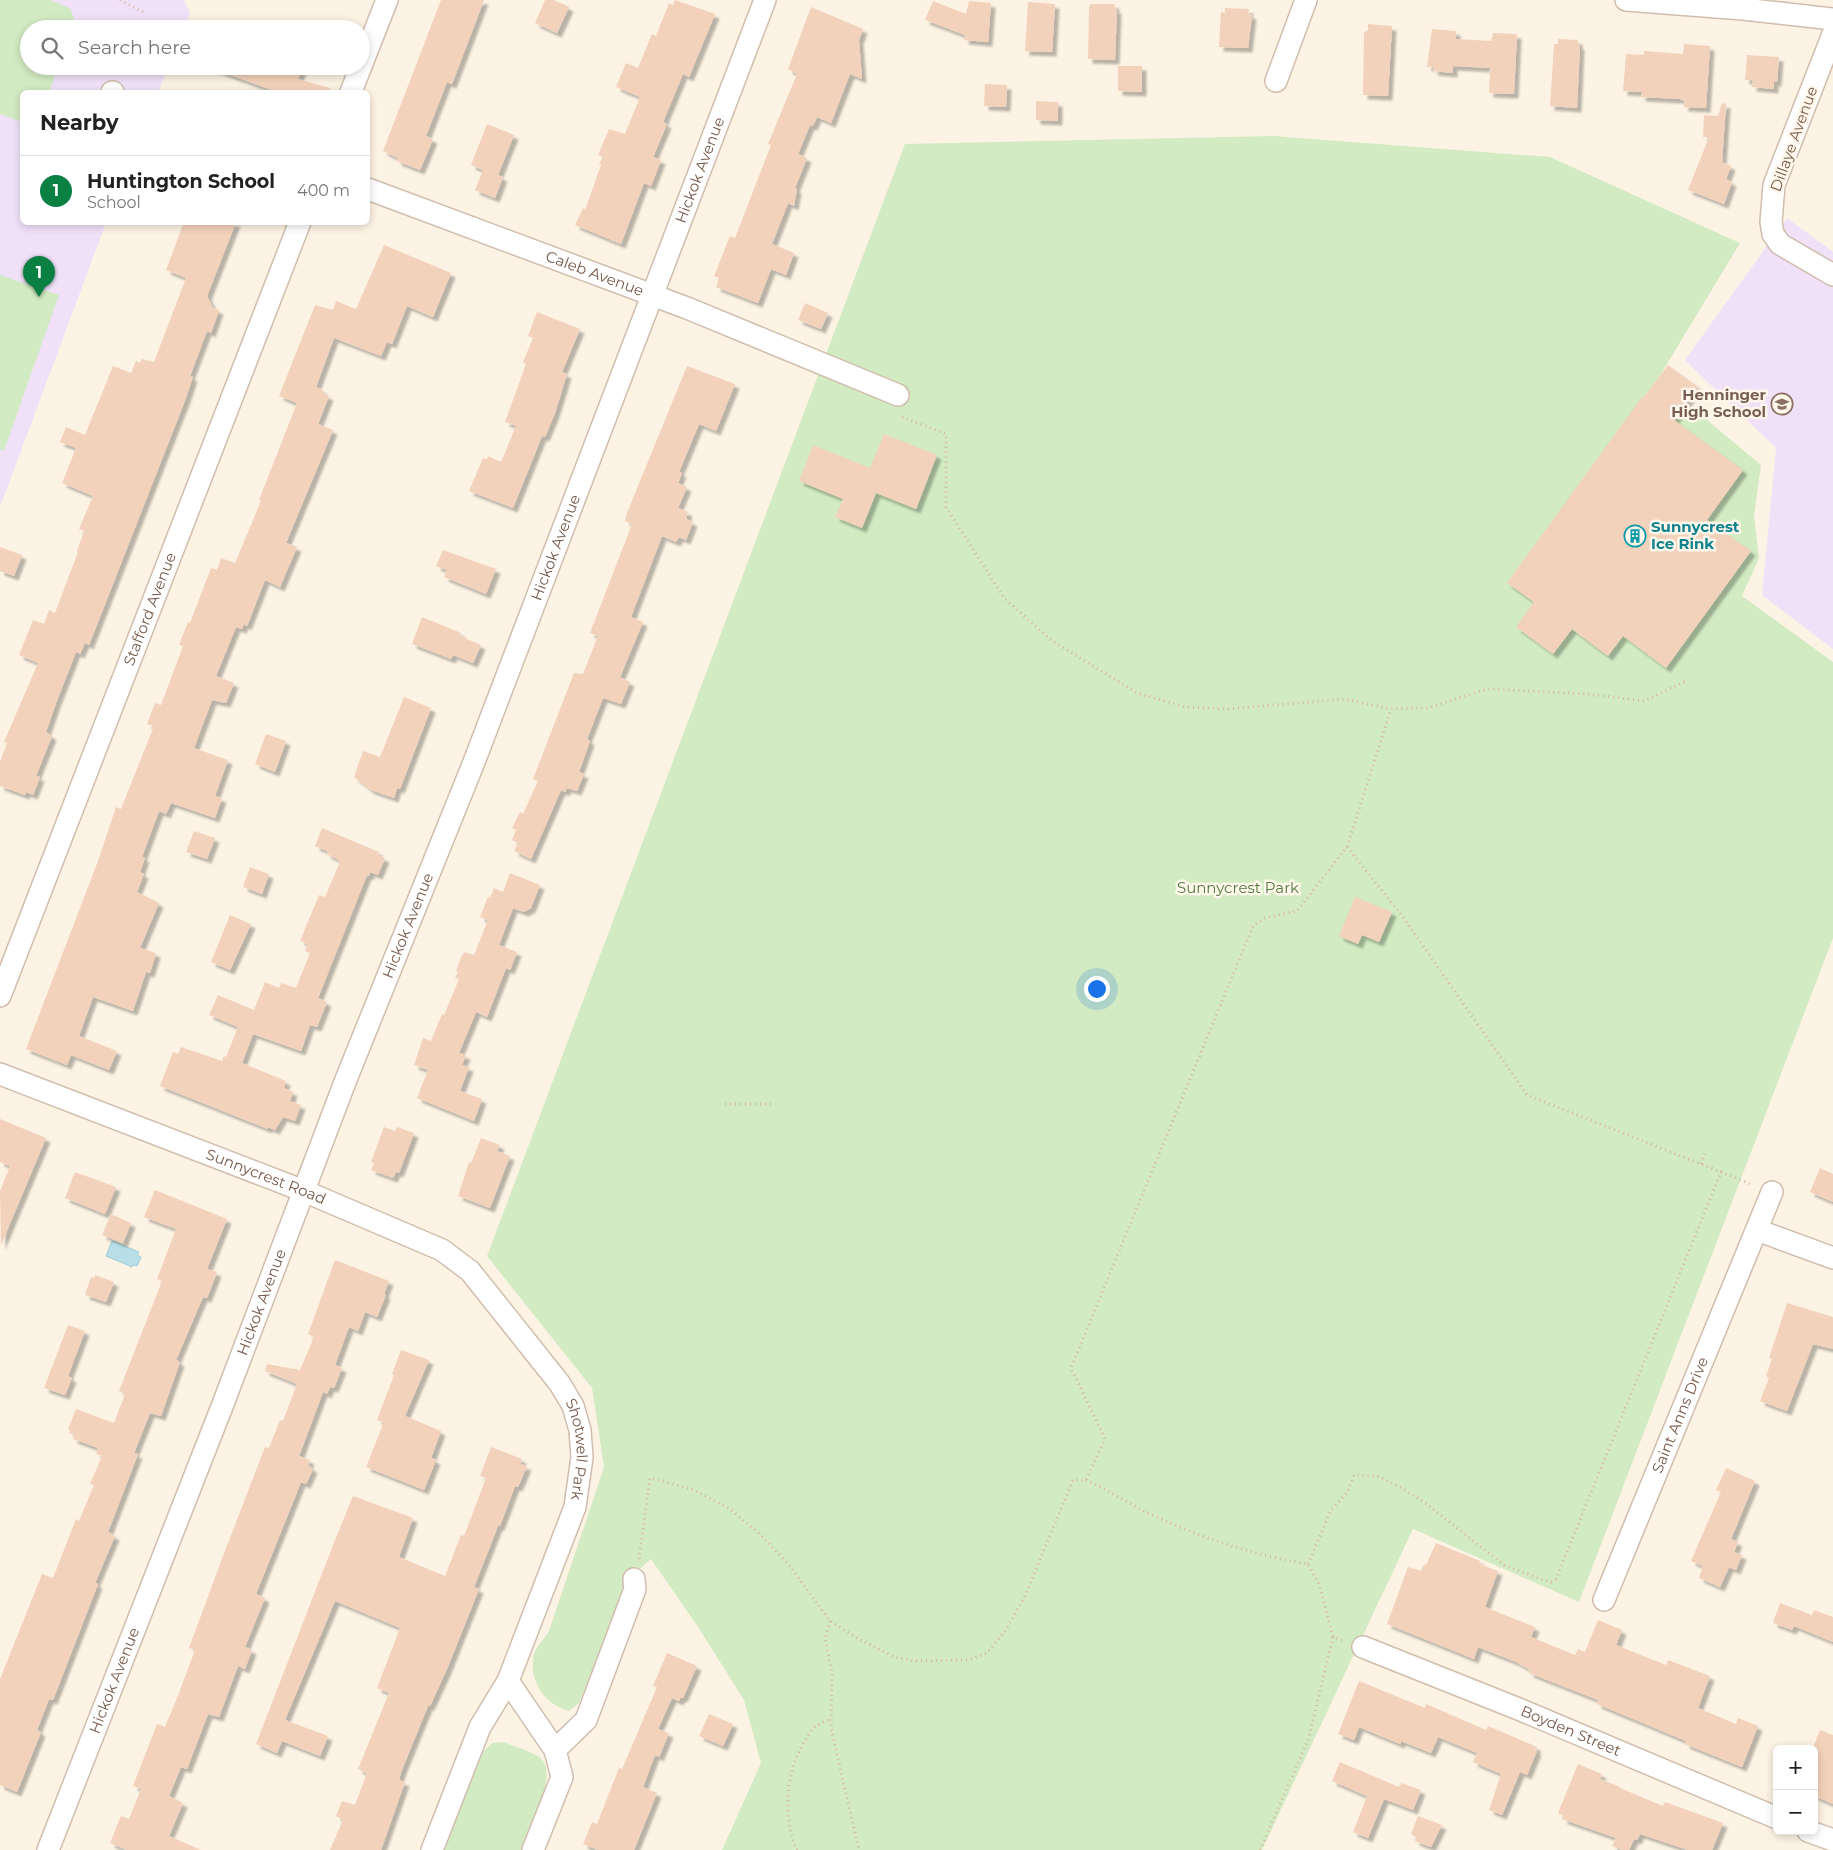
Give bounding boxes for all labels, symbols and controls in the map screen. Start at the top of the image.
search box [20,20,370,75]
icon: search [38,34,66,62]
text: Search here [78,36,191,59]
street label: Dillaye Avenue [1766,84,1821,194]
text: Nearby [40,110,119,135]
street label: Hickok Avenue [671,114,728,226]
text: Huntington School [87,170,275,193]
text: 1 [53,181,59,200]
text: 400 m [297,181,350,200]
text: School [87,193,141,212]
street label: Caleb Avenue [543,246,647,300]
pin: 1 [23,256,55,297]
place label: Henninger High School [1671,385,1767,421]
school or university icon: Henninger High School [1770,392,1794,416]
street label: Hickok Avenue [527,492,584,603]
place label: Sunnycrest Ice Rink [1651,517,1740,553]
building icon: Sunnycrest Ice Rink [1623,524,1647,548]
street label: Stafford Avenue [119,550,180,668]
street label: Hickok Avenue [378,870,437,981]
park label: Sunnycrest Park [1177,878,1299,897]
your location [1084,976,1110,1002]
street label: Sunnycrest Road [203,1144,329,1208]
street label: Hickok Avenue [232,1246,290,1358]
street label: Saint Anns Drive [1647,1354,1712,1476]
street label: Shotwell Park [561,1395,592,1502]
street label: Hickok Avenue [85,1625,143,1736]
street label: Boyden Street [1518,1701,1624,1760]
map controls [1773,1745,1818,1835]
button: + [1773,1745,1818,1790]
button: − [1773,1790,1818,1835]

